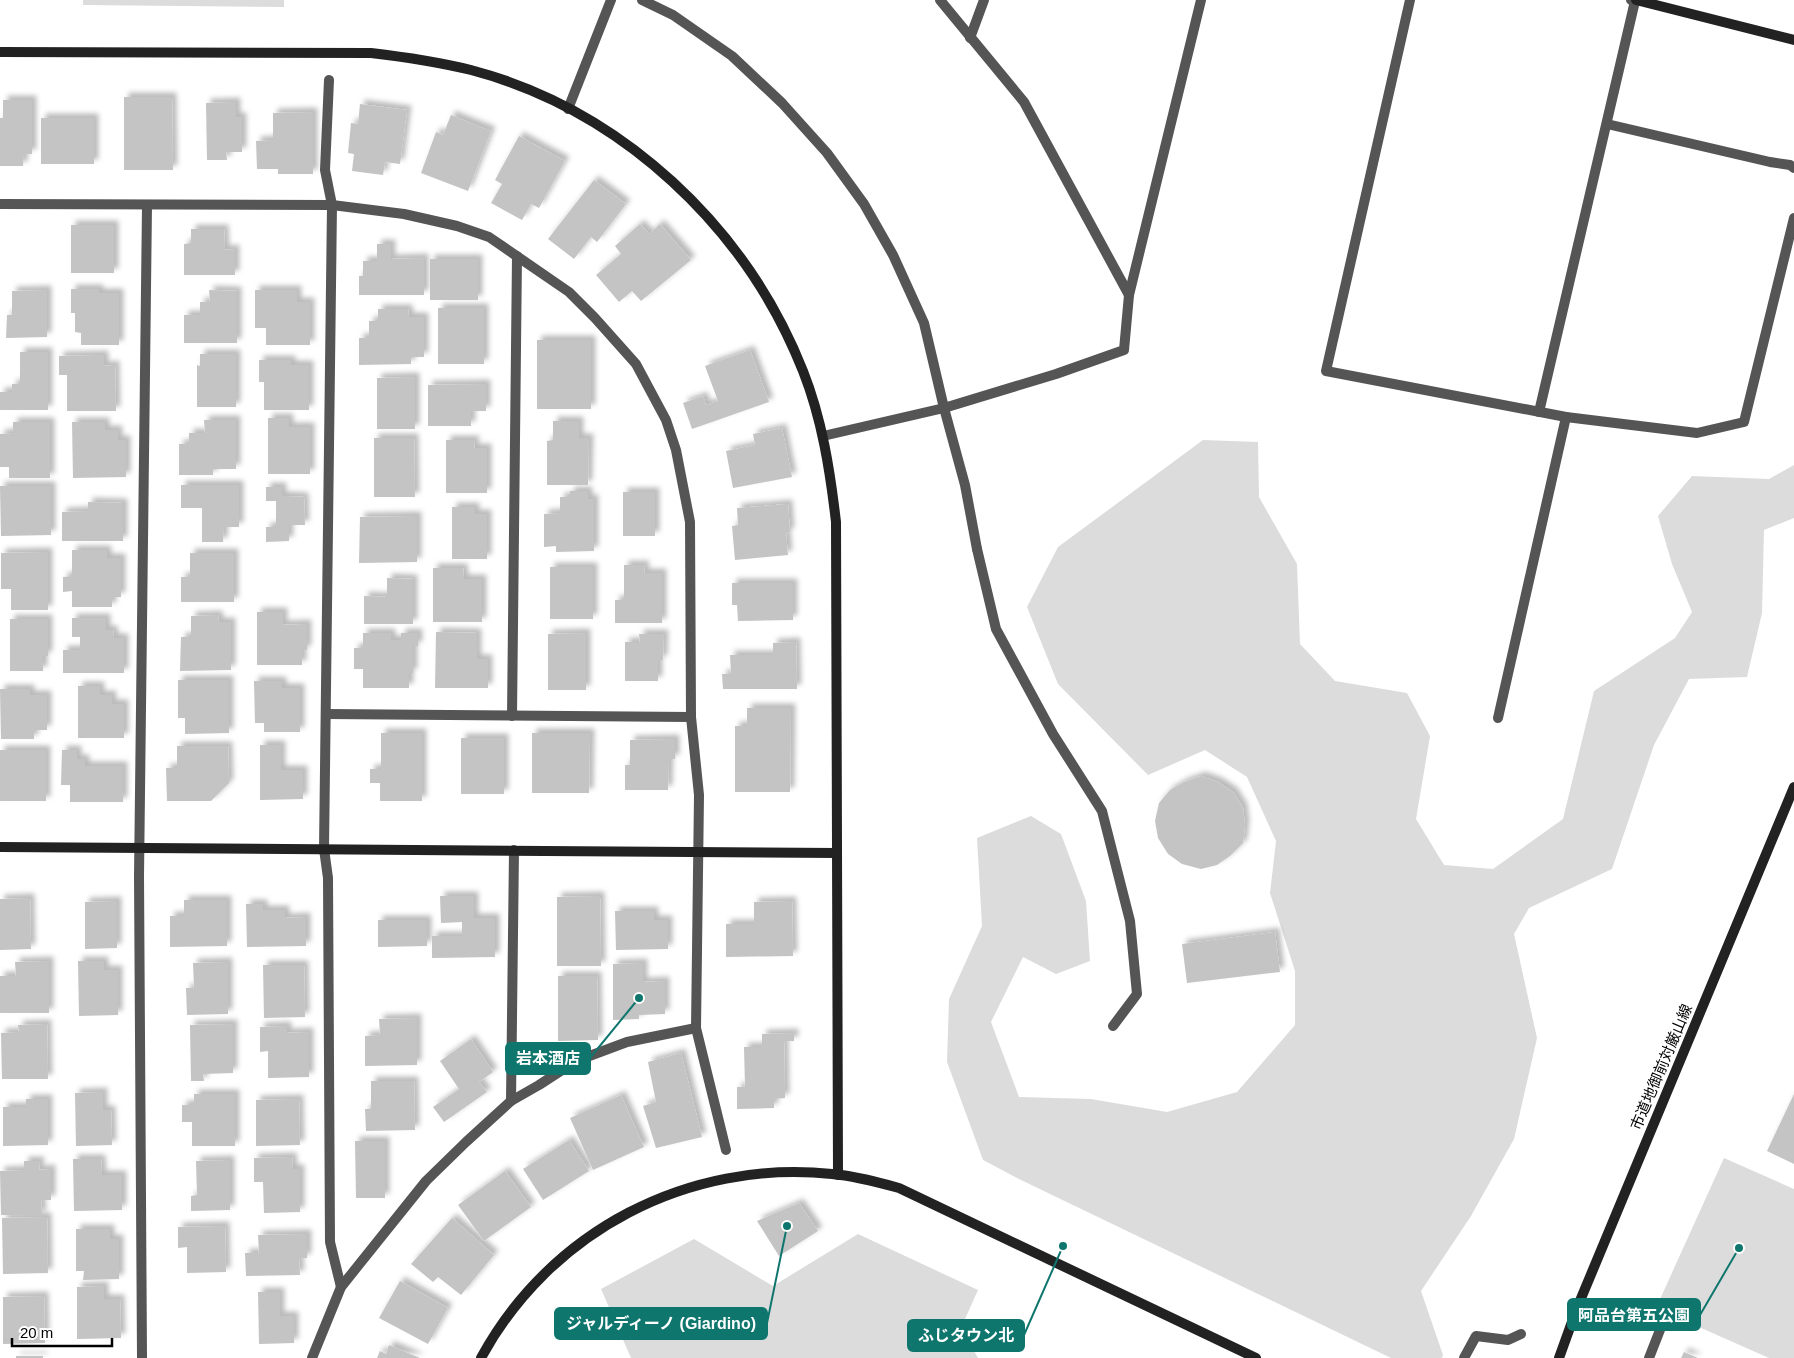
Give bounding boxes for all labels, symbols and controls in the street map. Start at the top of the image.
street label: 市道地御前対厳山線 [1627,1002,1695,1132]
callout: 岩本酒店 [506,1043,590,1074]
text: 岩本酒店 [516,1050,580,1067]
callout: 阿品台第五公園 [1568,1299,1700,1330]
text: 阿品台第五公園 [1578,1307,1690,1324]
callout: ジャルディーノ (Giardino) [555,1308,767,1339]
text: ジャルディーノ (Giardino) [566,1315,756,1332]
scale bar [12,1316,112,1348]
callout: ふじタウン北 [908,1320,1024,1351]
text: 20 m [20,1324,53,1341]
text: ふじタウン北 [918,1327,1014,1344]

